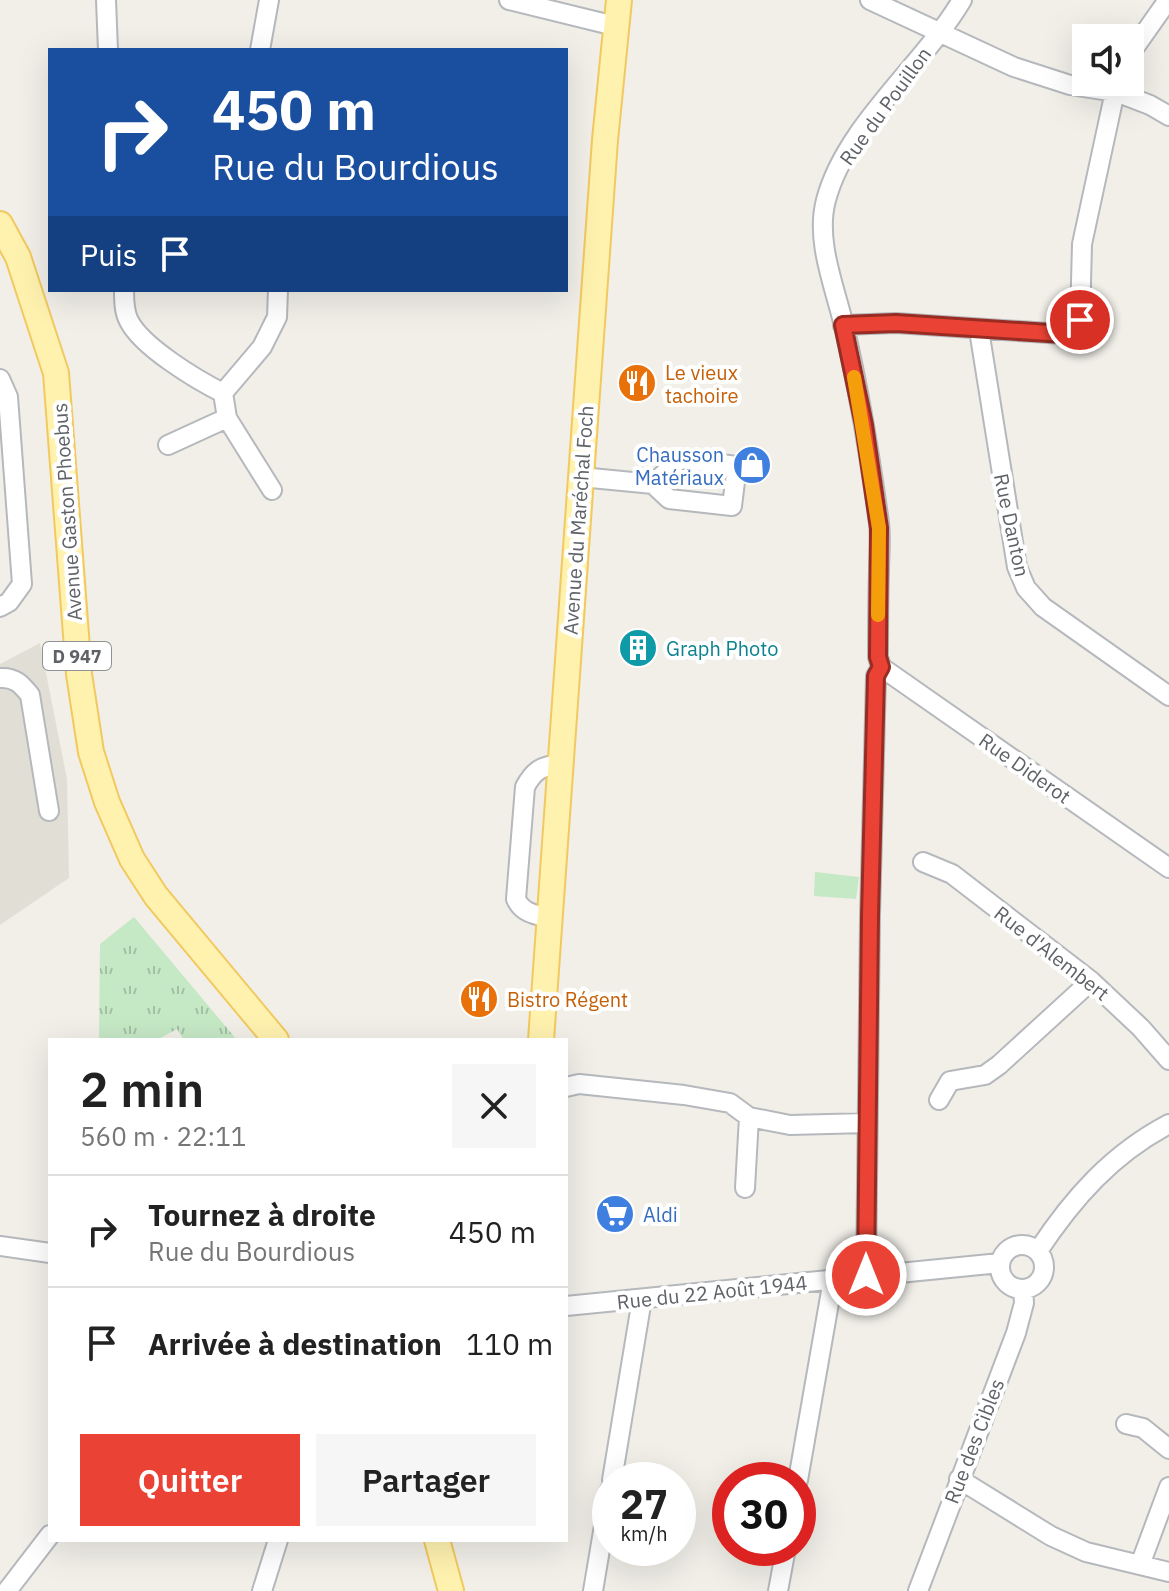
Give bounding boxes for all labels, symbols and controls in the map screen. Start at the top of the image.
map controls [1072,24,1144,96]
button: sound [1072,24,1144,96]
street label: Rue du Pouillon [833,41,937,171]
text: 450 m [212,73,376,145]
icon: right [80,80,184,184]
text: Rue du Bourdious [212,143,499,190]
icon: arrive [153,232,197,276]
text: Puis [80,235,137,274]
pin [1046,286,1114,354]
icon: arrive [1058,298,1102,342]
place label: Le vieux tachoire [665,359,739,409]
restaurant icon: Le vieux tachoire [616,362,658,404]
street label: Avenue Gaston Phoebus [46,402,88,622]
street label: Avenue du Maréchal Foch [557,404,599,636]
place label: Chausson Matériaux [635,441,724,491]
shop icon: Chausson Matériaux [731,444,773,486]
street label: Rue Danton [988,471,1036,579]
building icon: Graph Photo [617,627,659,669]
place label: Graph Photo [666,635,778,662]
road number: D 947 [43,642,111,670]
street label: Rue Diderot [974,726,1076,810]
street label: Rue d'Alembert [989,900,1115,1006]
restaurant icon: Bistro Régent [458,978,500,1020]
place label: Bistro Régent [507,986,628,1013]
text: 2 min [80,1058,204,1120]
button: close [452,1064,536,1148]
text: 560 m · 22:11 [80,1119,246,1153]
supermarket icon: Aldi [594,1193,636,1235]
text: Tournez à droite [148,1195,376,1234]
place label: Aldi [643,1201,678,1228]
icon: right [80,1209,124,1253]
text: 450 m [449,1212,536,1251]
position arrow [824,1233,908,1317]
text: Rue du Bourdious [148,1234,355,1268]
street label: Rue du 22 Août 1944 [615,1269,809,1315]
icon: arrive [80,1321,124,1365]
text: Arrivée à destination [148,1324,442,1363]
text: 110 m [466,1324,553,1363]
street label: Rue des Cibles [938,1375,1010,1507]
button: Quitter [80,1434,300,1526]
button: Partager [316,1434,536,1526]
speed limit sign: 30 [712,1462,816,1566]
text: 27 [620,1478,668,1530]
text: km/h [620,1520,668,1547]

